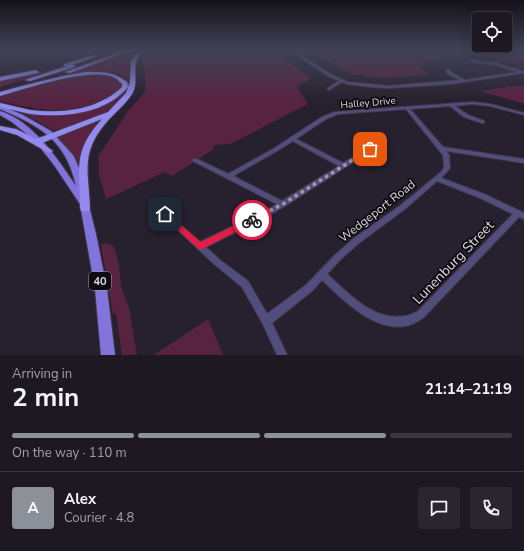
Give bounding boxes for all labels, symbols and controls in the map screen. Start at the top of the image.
map controls [472,12,512,52]
button: locate [472,12,512,52]
street label: Halley Drive [340,94,396,112]
pin [353,132,387,166]
icon: bag [359,138,381,160]
street label: Wedgeport Road [336,176,418,246]
pin [148,197,182,231]
courier [232,200,272,240]
icon: home [154,203,176,225]
icon: bike [241,209,263,231]
street label: Lunenburg Street [408,216,498,308]
road number: 40 [89,272,111,290]
text: Arriving in [12,365,72,383]
text: 21:14–21:19 [425,379,512,399]
text: 2 min [12,380,79,415]
text: On the way · 110 m [12,444,127,462]
button: chat [418,487,460,529]
button: phone [470,487,512,529]
text: Alex [64,489,96,509]
text: A [27,498,39,518]
text: Courier · 4.8 [64,509,134,527]

